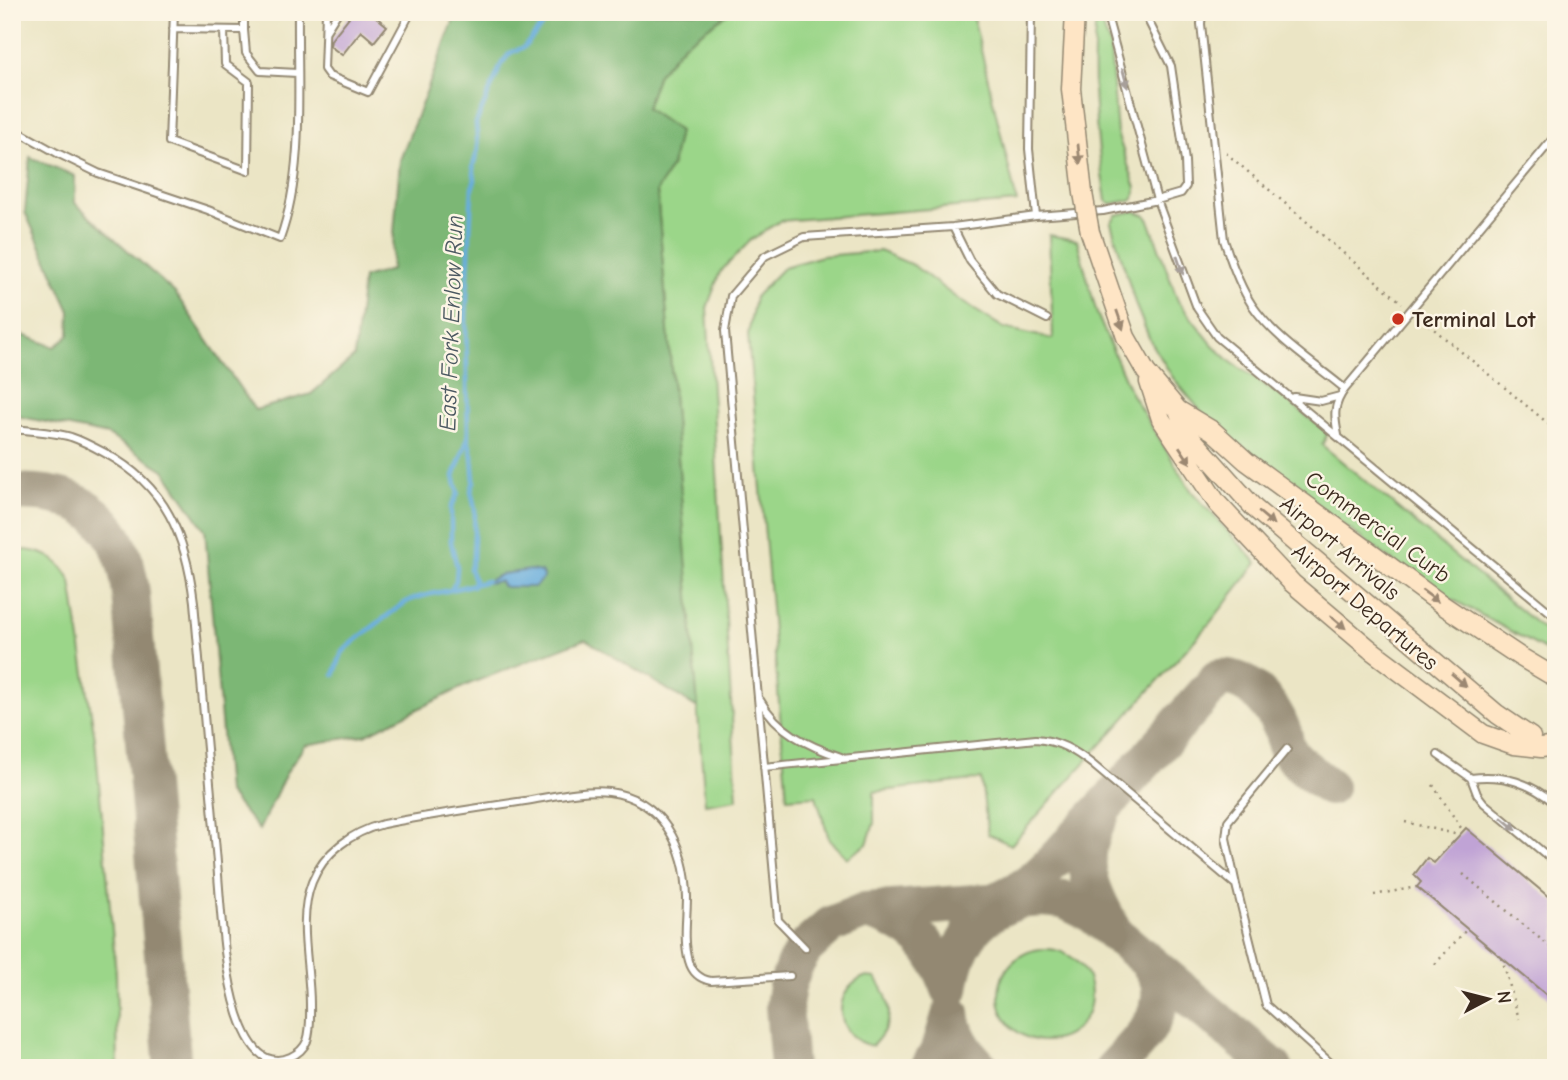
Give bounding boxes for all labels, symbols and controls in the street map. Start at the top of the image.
one-way arrow [1120,67,1131,89]
one-way arrow [1073,143,1084,165]
water label: East Fork Enlow Run [433,214,469,432]
one-way arrow [1175,254,1186,275]
place label: Terminal Lot [1412,306,1536,333]
one-way arrow [1115,310,1126,331]
marker: Terminal Lot [1390,311,1406,327]
one-way arrow [1178,446,1192,464]
street label: Commercial Curb [1300,465,1456,589]
street label: Airport Arrivals [1275,490,1405,606]
one-way arrow [1258,510,1275,525]
street label: Airport Departures [1286,538,1444,676]
one-way arrow [1421,588,1439,602]
one-way arrow [1330,614,1347,629]
one-way arrow [1450,672,1468,688]
one-way arrow [1500,816,1517,831]
north arrow [1452,964,1522,1034]
text: N [1492,990,1516,1005]

